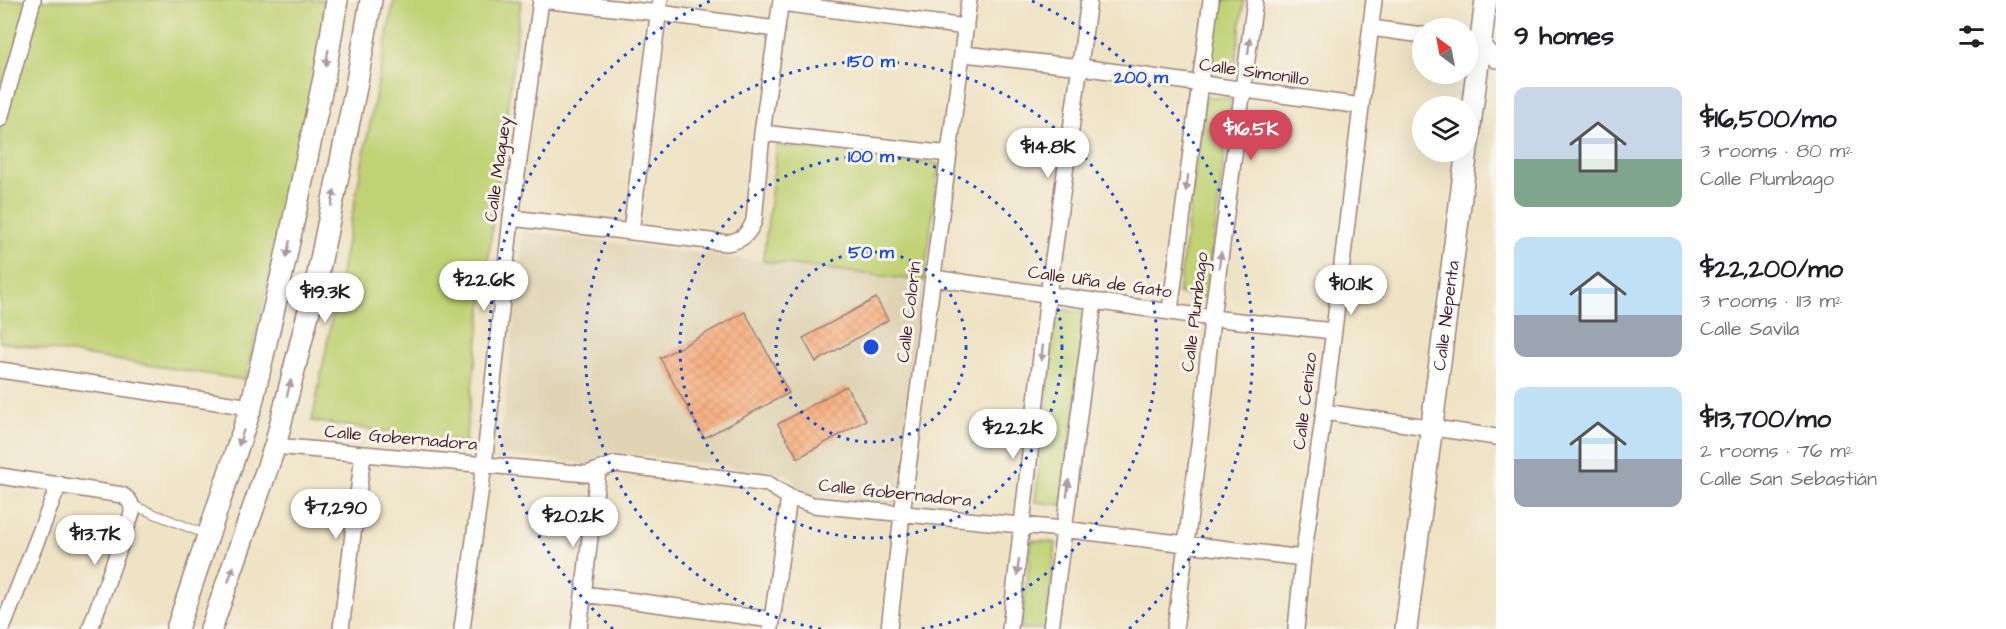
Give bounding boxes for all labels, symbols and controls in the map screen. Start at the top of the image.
north arrow [1412,18,1478,84]
map controls [1412,18,1478,162]
text: 9 homes [1514,18,1614,54]
icon: filters [1955,20,1988,53]
one-way arrow [1244,36,1254,55]
one-way arrow [323,48,332,67]
text: 150 m [847,49,896,74]
street label: Calle Simonillo [1198,52,1310,92]
text: 200 m [1113,65,1169,90]
button: layers [1412,96,1478,162]
text: $16,500/mo [1700,101,1837,137]
pin: $16.5K [1202,110,1300,161]
icon: home [1562,111,1634,183]
street label: Calle Maguey [478,114,519,224]
text: $16.5K [1223,115,1279,143]
pin: $14.8K [999,128,1097,179]
text: $14.8K [1020,133,1076,161]
text: 3 rooms · 80 m² [1700,137,1853,165]
text: 100 m [848,144,895,169]
text: Calle Plumbago [1700,165,1834,193]
one-way arrow [1182,174,1192,193]
one-way arrow [329,188,338,207]
one-way arrow [282,239,292,258]
text: 50 m [848,240,895,265]
one-way arrow [1216,250,1225,269]
street label: Calle Plumbago [1175,251,1216,374]
text: $22,200/mo [1700,251,1843,287]
street label: Calle Nepenta [1426,259,1465,372]
street label: Calle Colorín [890,260,928,364]
street label: Calle Uña de Gato [1026,260,1174,304]
pin: $22.6K [435,261,533,312]
icon: home [1562,261,1634,333]
pin: $10.1K [1302,265,1400,316]
text: $22.6K [453,266,515,294]
text: $10.1K [1329,270,1373,298]
pin: $19.3K [276,273,374,324]
text: $19.3K [300,278,350,306]
text: 3 rooms · 113 m² [1700,287,1843,315]
text: Calle Savila [1700,315,1799,343]
centre of rings [861,337,881,357]
one-way arrow [1037,343,1047,362]
street label: Calle Cenizo [1287,351,1323,451]
one-way arrow [285,379,295,397]
text: $13,700/mo [1700,401,1831,437]
pin: $22.2K [964,409,1062,460]
icon: home [1562,411,1634,483]
text: $22.2K [983,414,1043,442]
street label: Calle Gobernadora [323,419,479,457]
one-way arrow [235,429,245,447]
text: 2 rooms · 76 m² [1700,437,1853,465]
text: Calle San Sebastián [1700,465,1877,493]
street label: Calle Gobernadora [817,473,973,513]
one-way arrow [1064,478,1073,497]
pin: $7,290 [287,489,385,540]
text: $7,290 [305,494,367,522]
pin: $20.2K [524,497,622,548]
text: $20.2K [542,502,604,530]
pin: $13.7K [46,515,144,566]
text: $13.7K [69,520,121,548]
one-way arrow [1013,558,1023,577]
one-way arrow [227,565,237,583]

